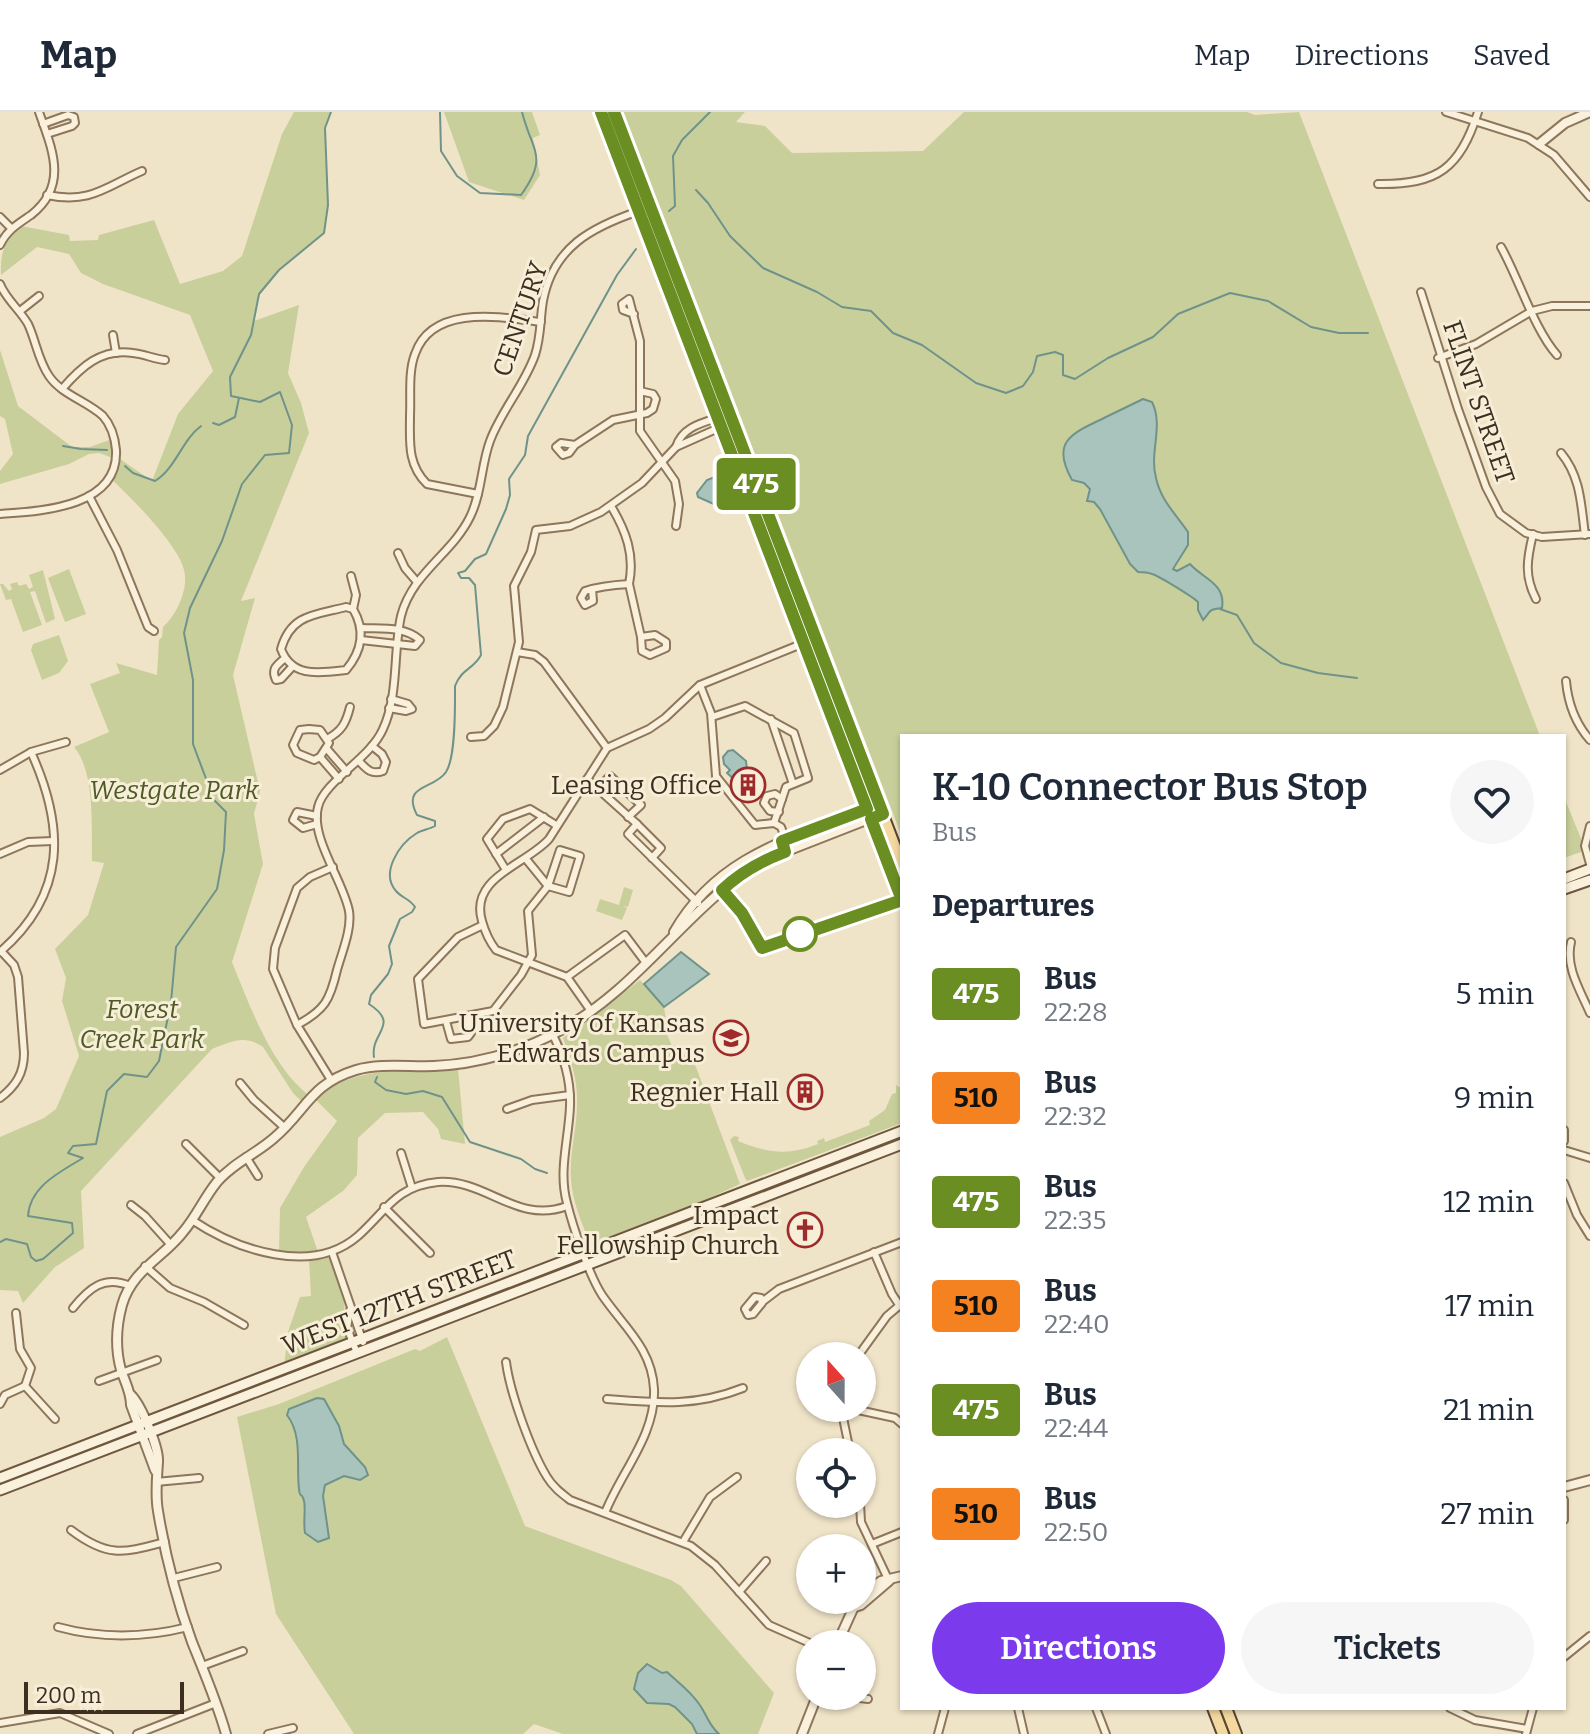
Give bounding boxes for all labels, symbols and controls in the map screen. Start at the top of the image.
text: Map [40,32,117,78]
text: Map [1194,39,1250,72]
text: Directions [1294,39,1429,72]
text: Saved [1473,39,1550,72]
street label: CENTURY [486,257,555,381]
street label: FLINT STREET [1436,316,1521,488]
line badge: 475 [710,458,802,510]
text: 475 [733,467,779,500]
button: heart [1450,760,1534,844]
text: K-10 Connector Bus Stop [932,764,1368,810]
building icon: Leasing Office [729,766,767,804]
place label: Leasing Office [551,770,722,801]
park label: Westgate Park [89,775,260,806]
text: Bus [932,817,977,848]
text: Departures [932,888,1095,924]
unlabelled marker [783,917,817,951]
text: Bus [1044,961,1097,997]
text: 5 min [1455,976,1534,1012]
text: 475 [953,977,999,1010]
park label: Forest Creek Park [79,994,205,1055]
text: 22:28 [1044,997,1108,1028]
place label: University of Kansas Edwards Campus [459,1008,705,1069]
school or university icon: University of Kansas Edwards Campus [712,1019,750,1057]
text: Bus [1044,1065,1097,1101]
building icon: Regnier Hall [786,1073,824,1111]
place label: Regnier Hall [629,1077,779,1108]
text: 9 min [1454,1080,1534,1116]
text: 510 [954,1081,998,1114]
text: 22:32 [1044,1101,1107,1132]
text: Bus [1044,1169,1097,1205]
text: 12 min [1443,1184,1534,1220]
text: 475 [953,1185,999,1218]
place label: Impact Fellowship Church [556,1200,780,1261]
text: 22:35 [1044,1205,1106,1236]
church icon: Impact Fellowship Church [786,1211,824,1249]
street label: WEST 127TH STREET [278,1244,521,1361]
text: Bus [1044,1273,1097,1309]
text: 17 min [1445,1288,1534,1324]
text: 510 [954,1289,998,1322]
text: 22:40 [1044,1309,1110,1340]
north arrow [796,1342,876,1422]
map controls [796,1342,876,1710]
text: Bus [1044,1377,1097,1413]
text: 21 min [1443,1392,1534,1428]
text: 475 [953,1393,999,1426]
text: 22:44 [1044,1413,1108,1444]
button: locate [796,1438,876,1518]
text: Bus [1044,1481,1097,1517]
text: 27 min [1440,1496,1534,1532]
text: 510 [954,1497,998,1530]
text: 22:50 [1044,1517,1108,1548]
button: + [796,1534,876,1614]
button: Directions [932,1602,1225,1694]
button: Tickets [1241,1602,1534,1694]
button: − [796,1630,876,1710]
scale bar [24,1678,184,1714]
text: 200 m [36,1682,102,1709]

